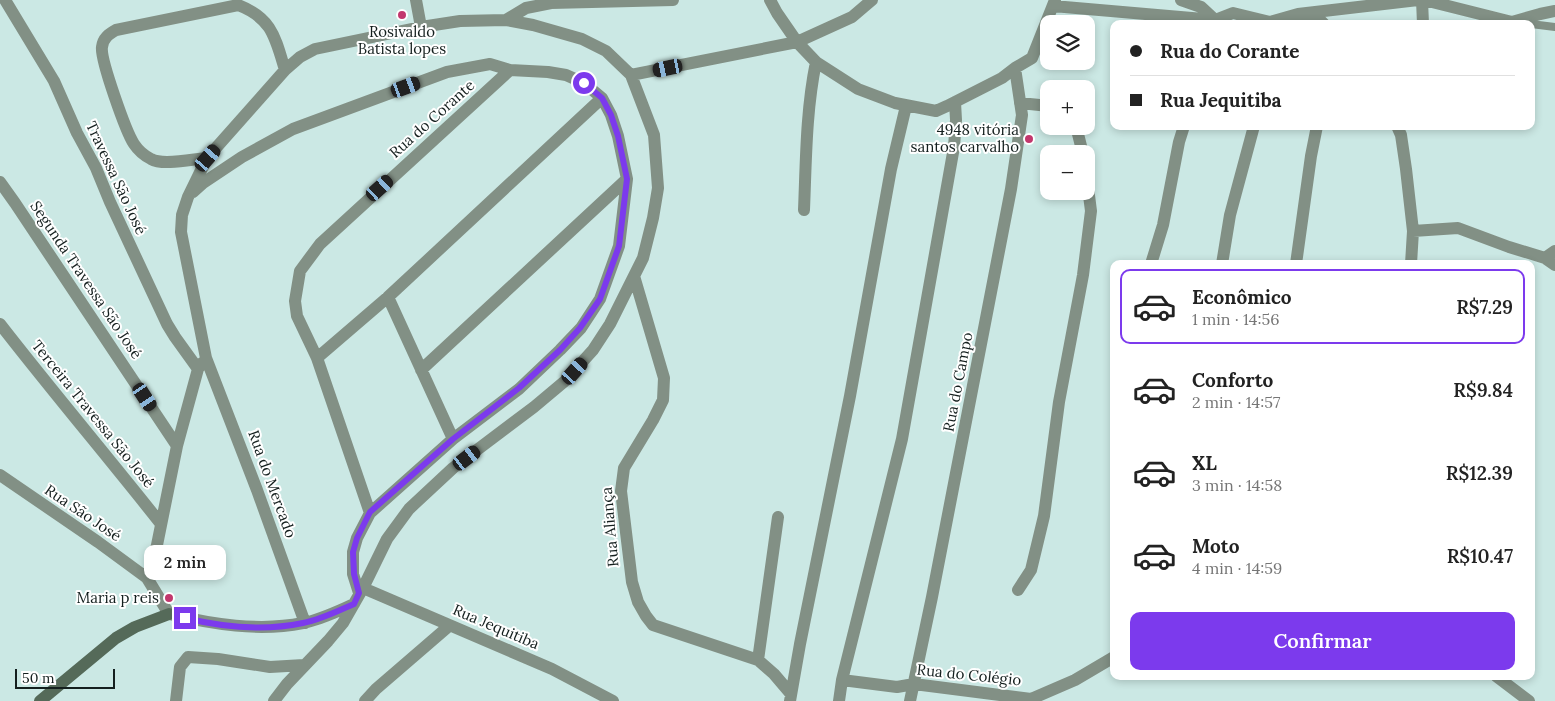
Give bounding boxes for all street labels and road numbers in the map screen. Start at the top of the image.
street label: Rua do Corante [385,75,478,162]
street label: Travessa São José [82,118,151,237]
street label: Segunda Travessa São José [26,197,146,362]
street label: Rua do Campo [939,330,977,433]
street label: Terceira Travessa São José [28,336,159,491]
street label: Rua do Mercado [244,427,301,541]
street label: Rua São José [41,480,125,545]
street label: Rua Aliança [597,486,622,568]
street label: Rua Jequitiba [450,600,542,653]
street label: Rua do Colégio [916,660,1022,689]

